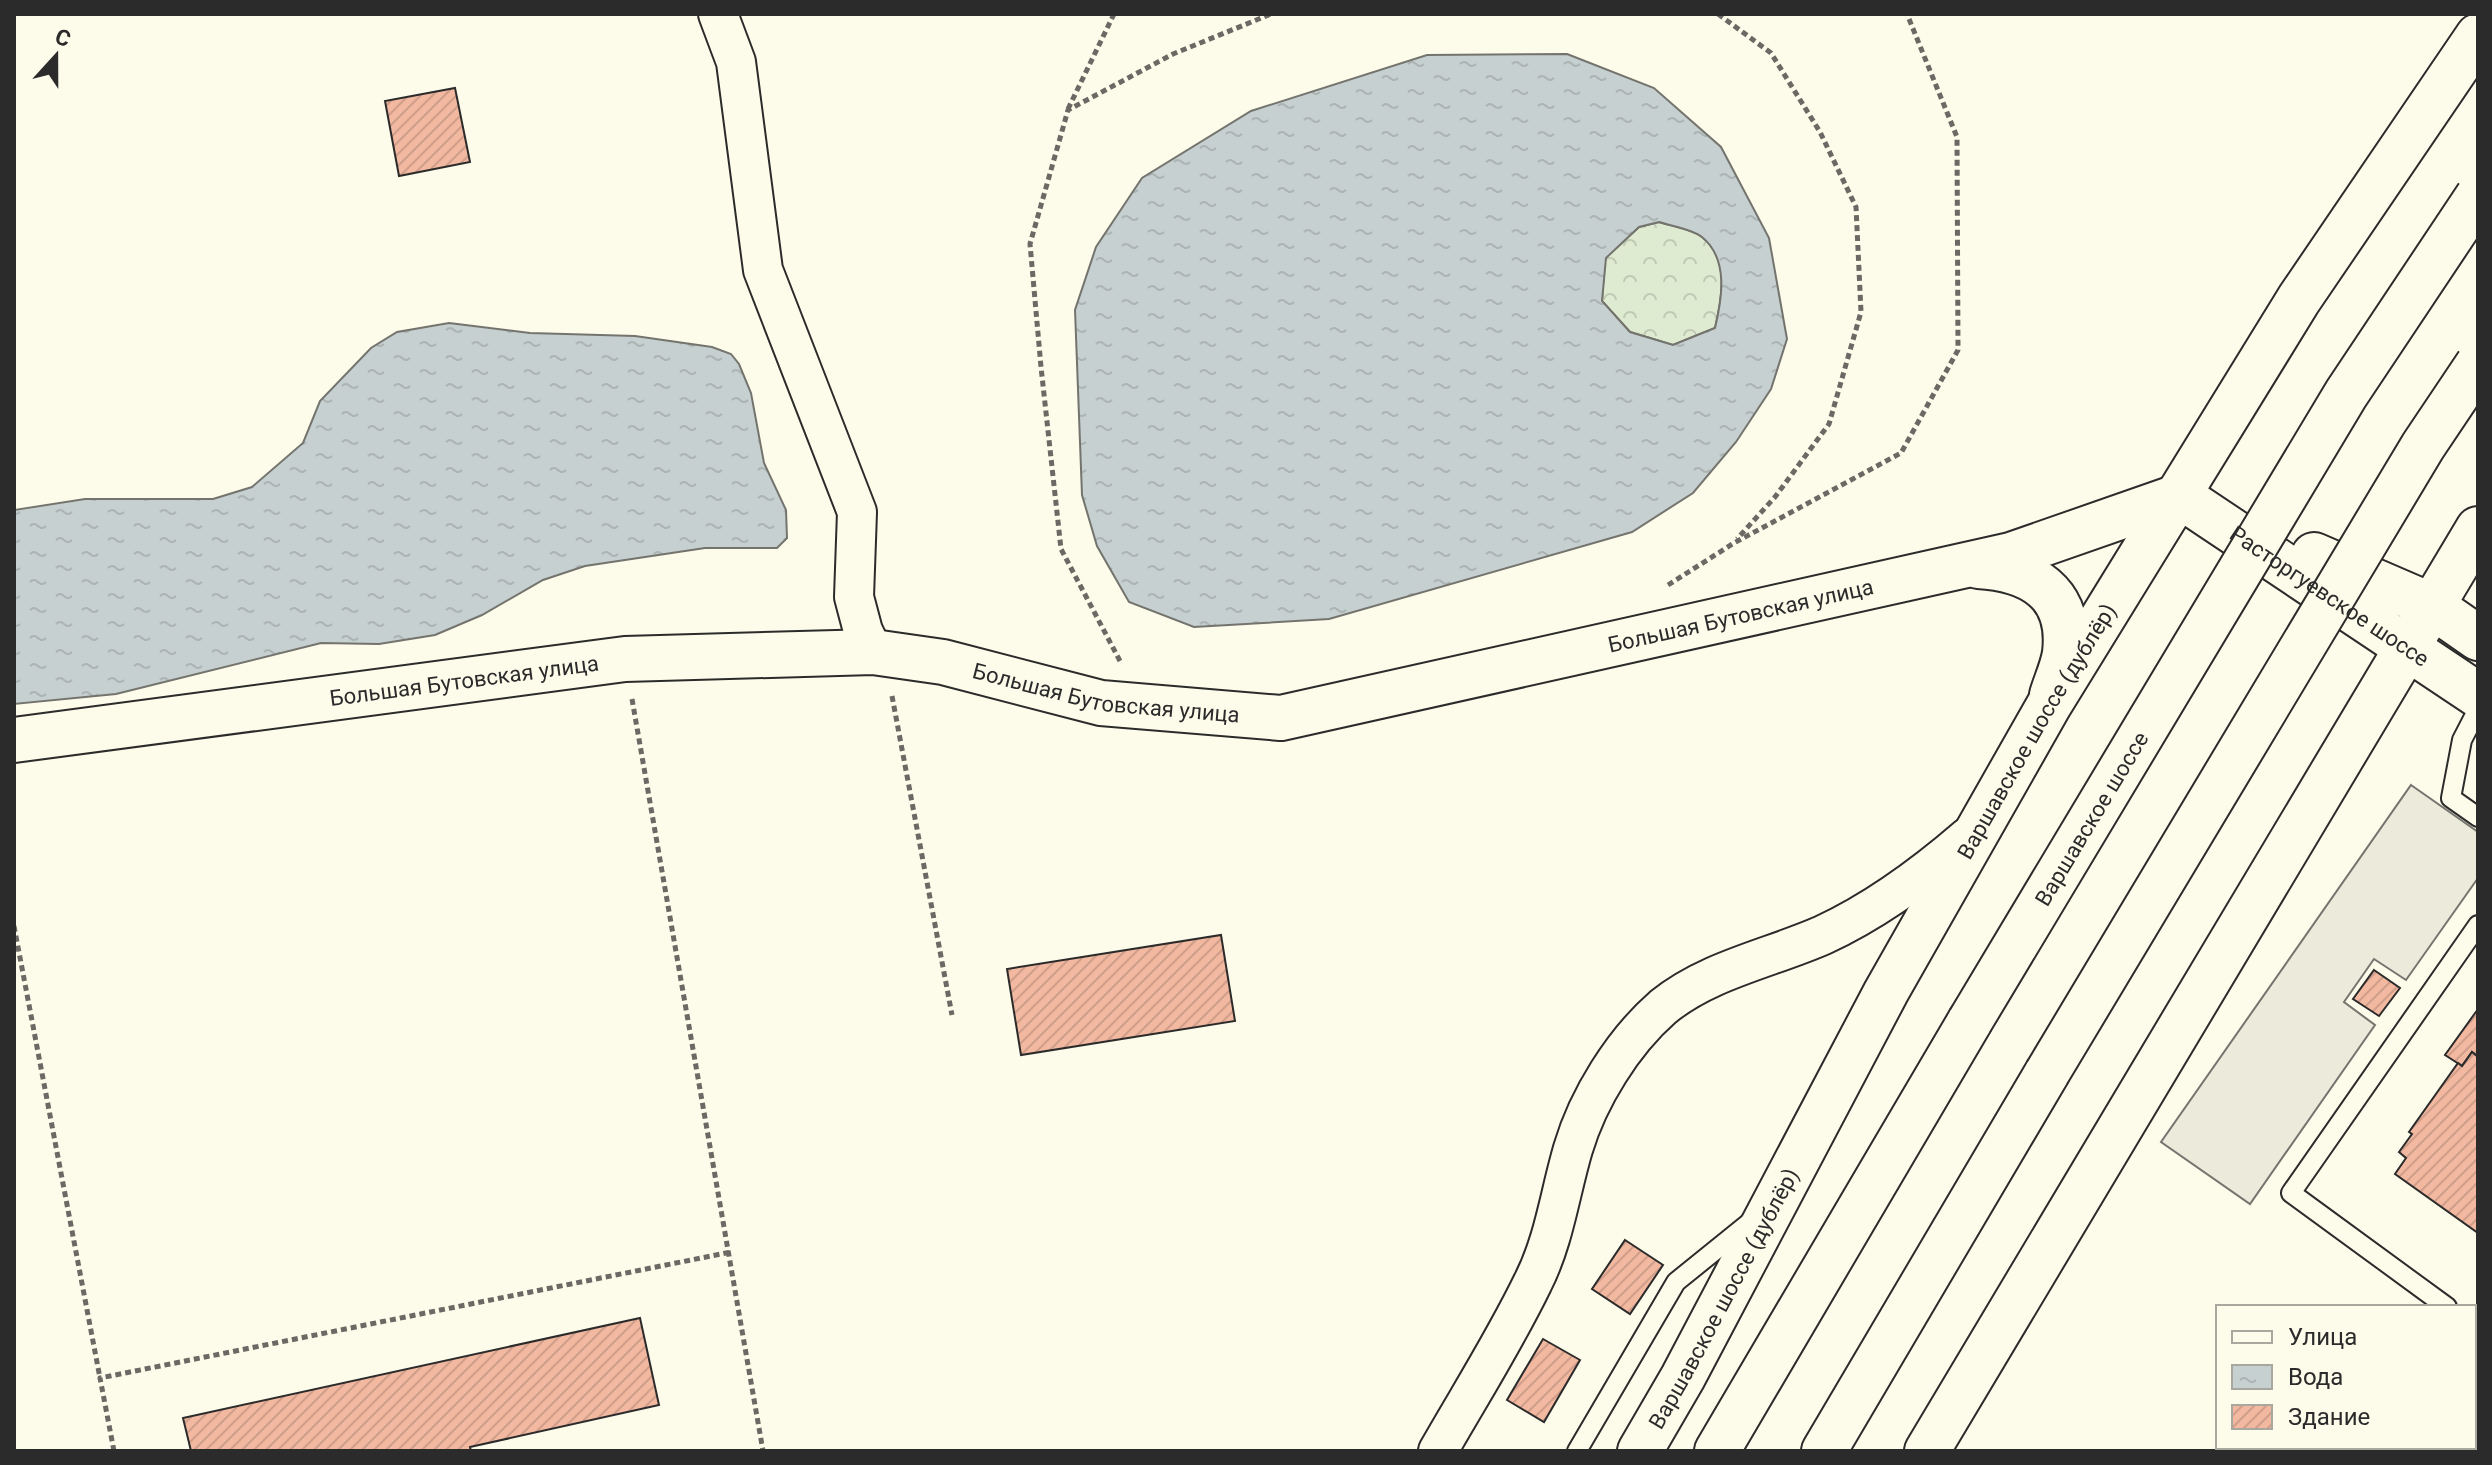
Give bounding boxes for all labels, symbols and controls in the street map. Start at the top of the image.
north arrow [16,16,96,96]
text: С [52,24,74,52]
street label: Расторгуевское шоссе [2225,521,2434,671]
street label: Большая Бутовская улица [1606,574,1876,657]
street label: Варшавское шоссе (дублёр) [1952,599,2124,863]
street label: Большая Бутовская улица [328,650,600,711]
street label: Большая Бутовская улица [970,658,1241,727]
street label: Варшавское шоссе [2029,727,2153,911]
street label: Варшавское шоссе (дублёр) [1643,1164,1804,1433]
legend [2216,1305,2476,1449]
text: Улица [2288,1323,2357,1351]
text: Вода [2288,1363,2343,1391]
text: Здание [2288,1403,2370,1431]

